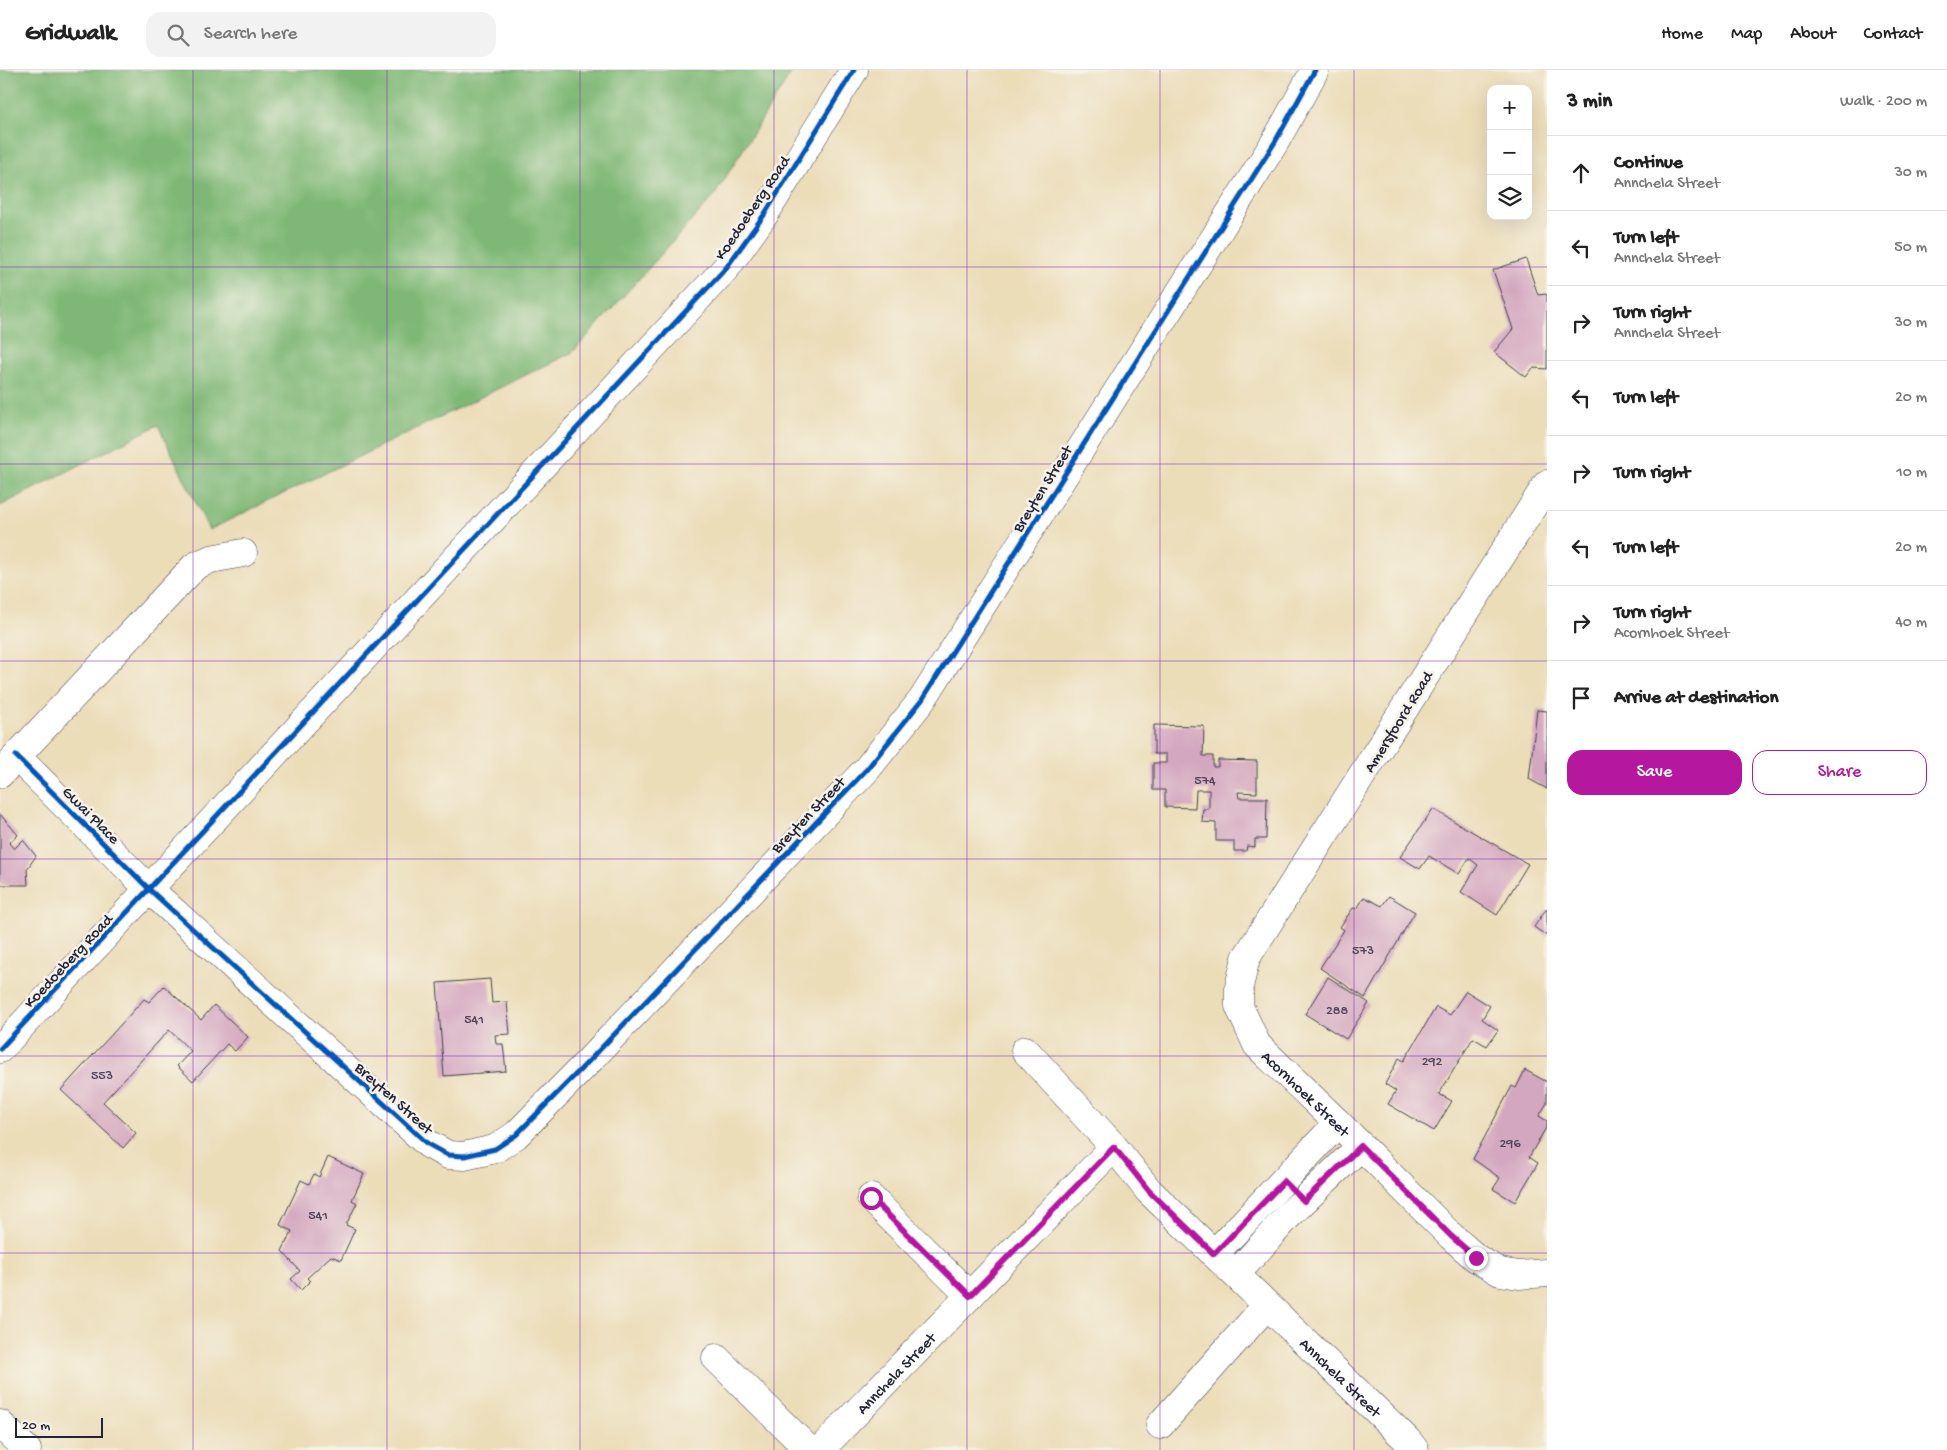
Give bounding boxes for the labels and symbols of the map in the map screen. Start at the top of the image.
street label: Koedoeberg Road [712,152,797,265]
street label: Breyten Street [1009,442,1079,538]
street label: Amersfoord Road [1361,667,1440,777]
street label: Breyten Street [768,773,852,859]
house number: 574 [1194,773,1216,790]
street label: Gwai Place [57,784,123,850]
street label: Koedoeberg Road [21,910,119,1013]
house number: 573 [1352,943,1374,960]
house number: 288 [1326,1003,1348,1020]
house number: 541 [464,1012,484,1029]
street label: Acornhoek Street [1256,1048,1353,1143]
house number: 292 [1422,1054,1443,1071]
street label: Breyten Street [349,1059,437,1141]
house number: 553 [91,1068,113,1085]
house number: 296 [1500,1136,1521,1153]
route start [860,1187,883,1210]
house number: 541 [308,1208,328,1225]
route end [1465,1247,1488,1270]
street label: Annchela Street [854,1329,942,1420]
street label: Annchela Street [1294,1335,1385,1424]
scale bar [15,1415,102,1438]

